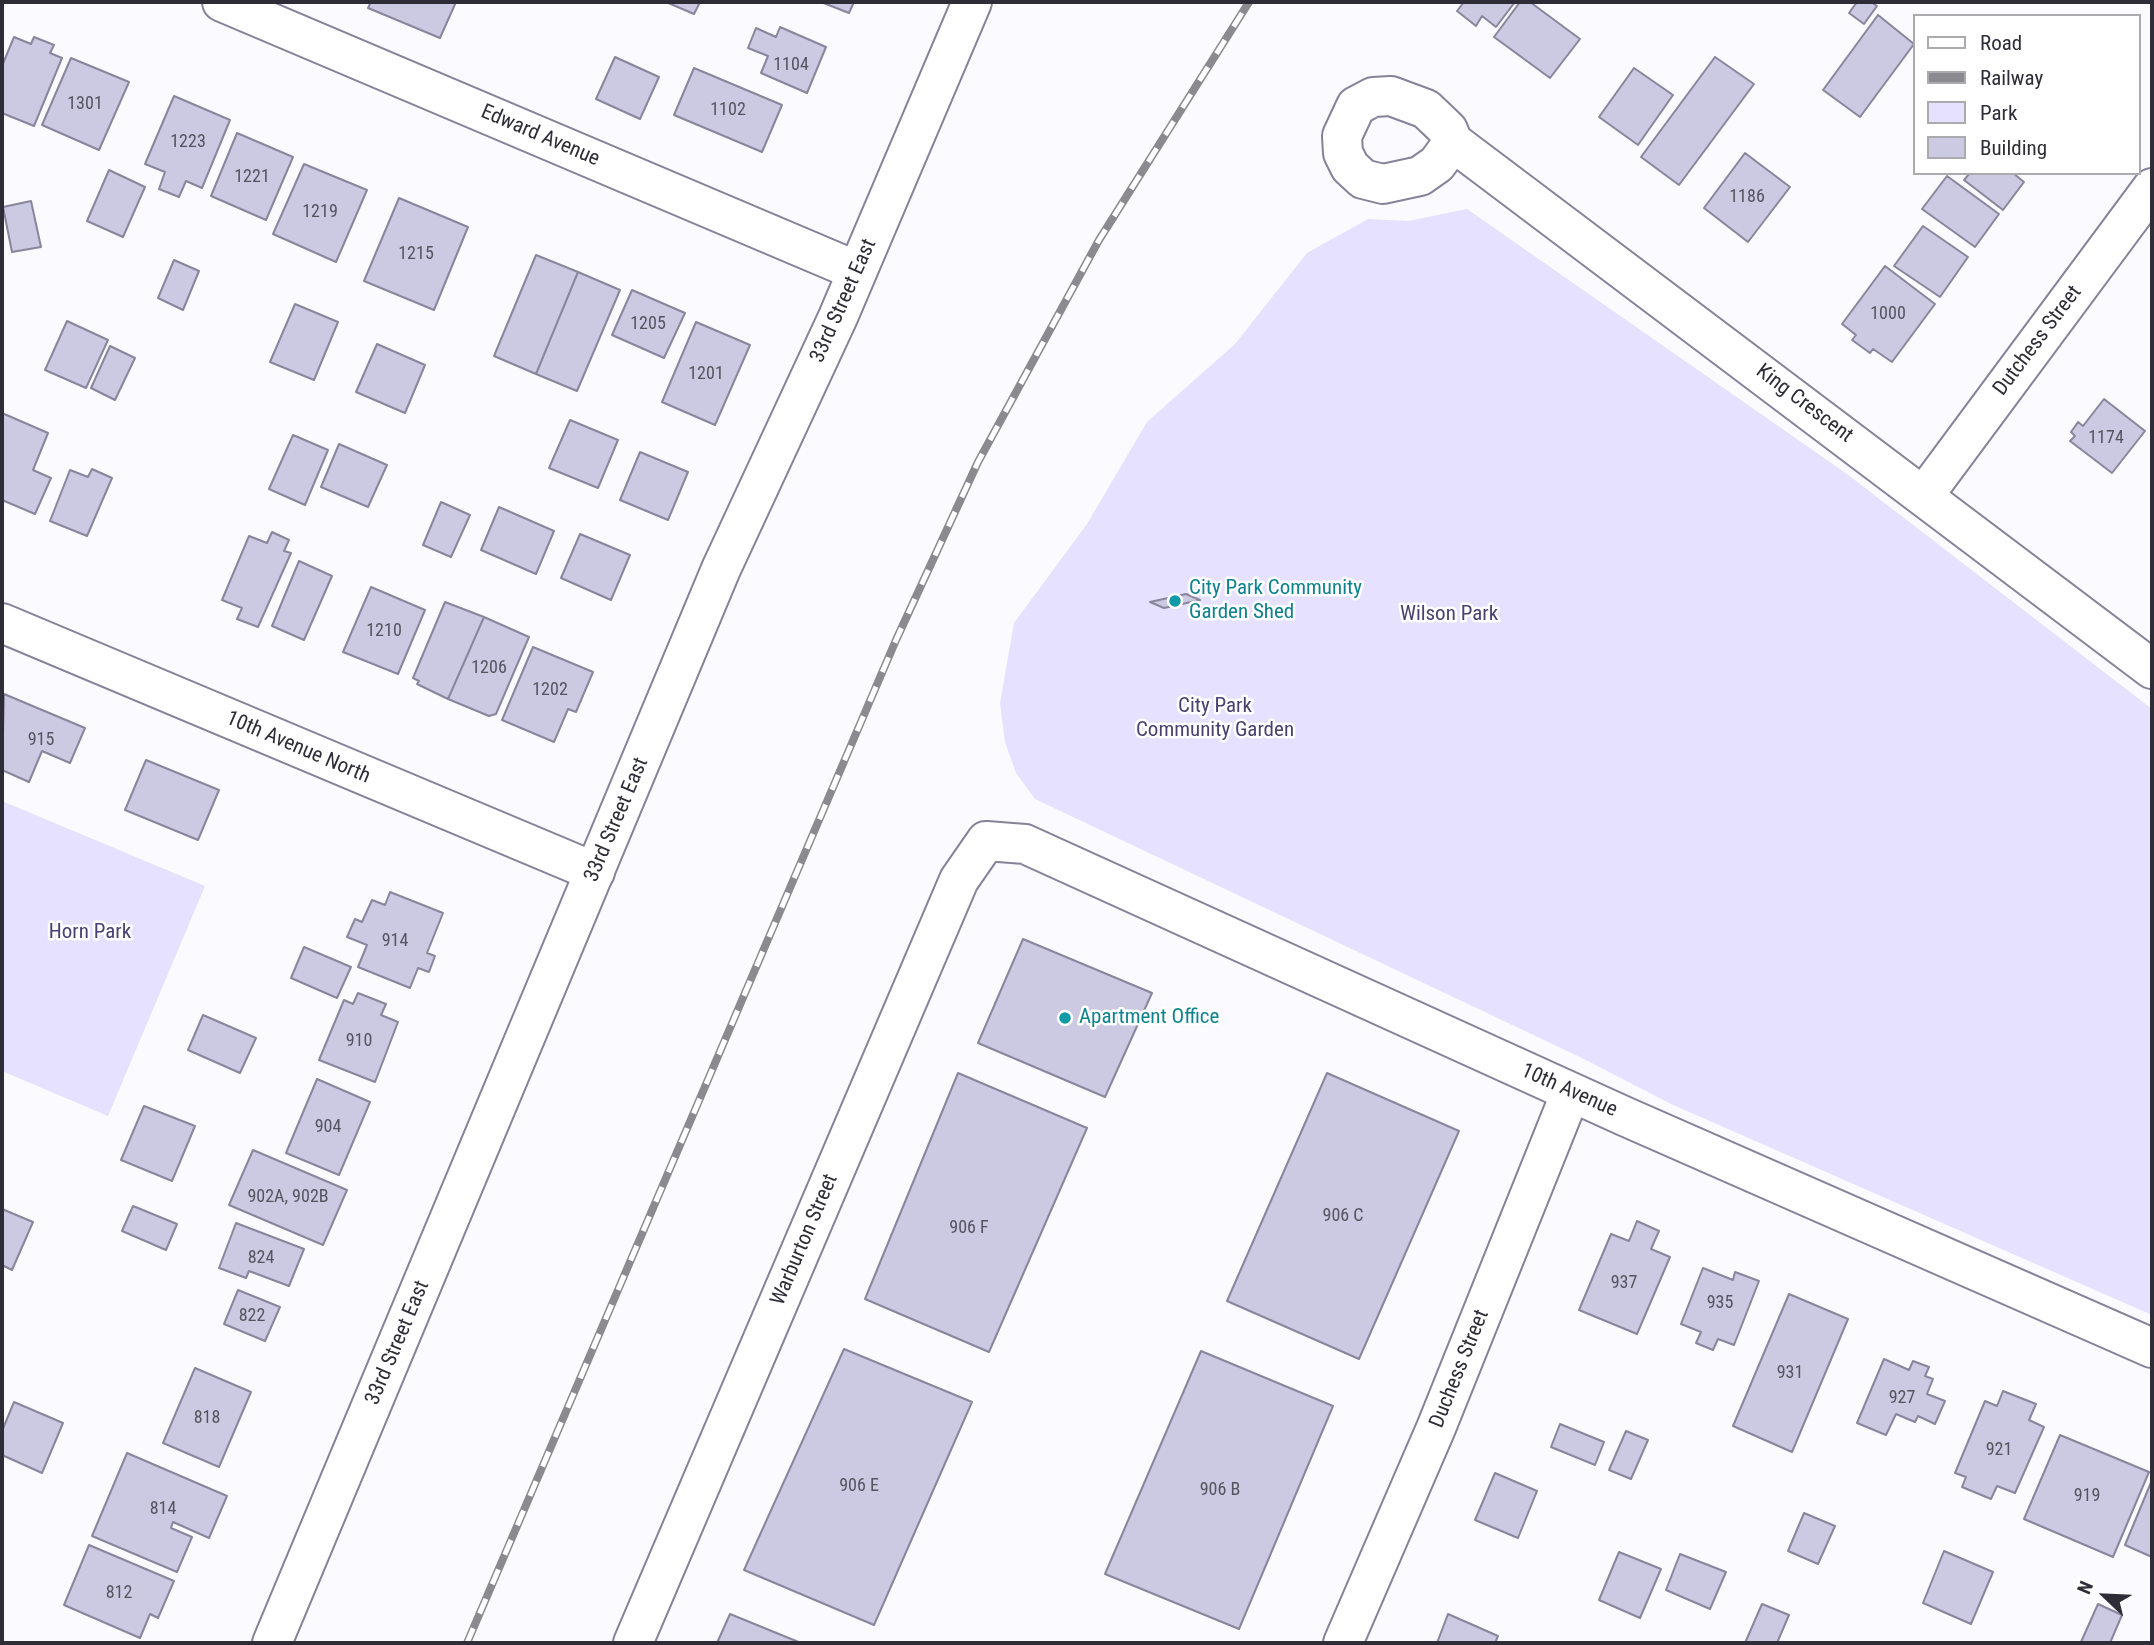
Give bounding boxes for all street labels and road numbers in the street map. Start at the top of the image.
street label: Edward Avenue [477,100,603,172]
street label: 33rd Street East [806,235,882,367]
street label: Dutchess Street [1988,281,2088,401]
street label: King Crescent [1750,359,1858,449]
street label: 10th Avenue North [222,706,374,790]
street label: 33rd Street East [580,754,654,886]
street label: 10th Avenue [1517,1059,1621,1123]
street label: Warburton Street [766,1171,844,1309]
street label: 33rd Street East [361,1277,435,1409]
street label: Duchess Street [1425,1306,1495,1432]

